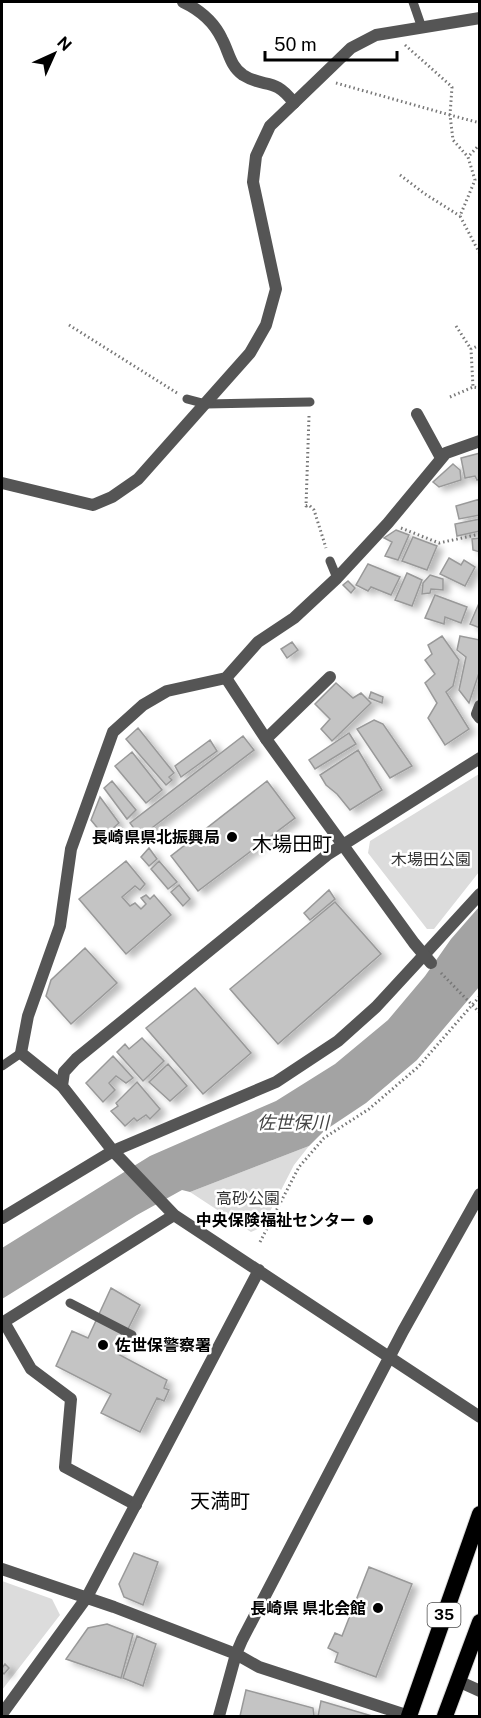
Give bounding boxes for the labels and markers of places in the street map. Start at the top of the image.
place label: 長崎県県北振興局 [92,828,220,847]
marker: 長崎県県北振興局 [225,830,239,844]
place label: 中央保険福祉センター [196,1211,356,1230]
marker: 中央保険福祉センター [361,1213,375,1227]
place label: 佐世保警察署 [114,1336,211,1355]
marker: 佐世保警察署 [96,1338,110,1352]
place label: 長崎県 県北会館 [250,1599,366,1618]
marker: 長崎県 県北会館 [371,1601,385,1615]

